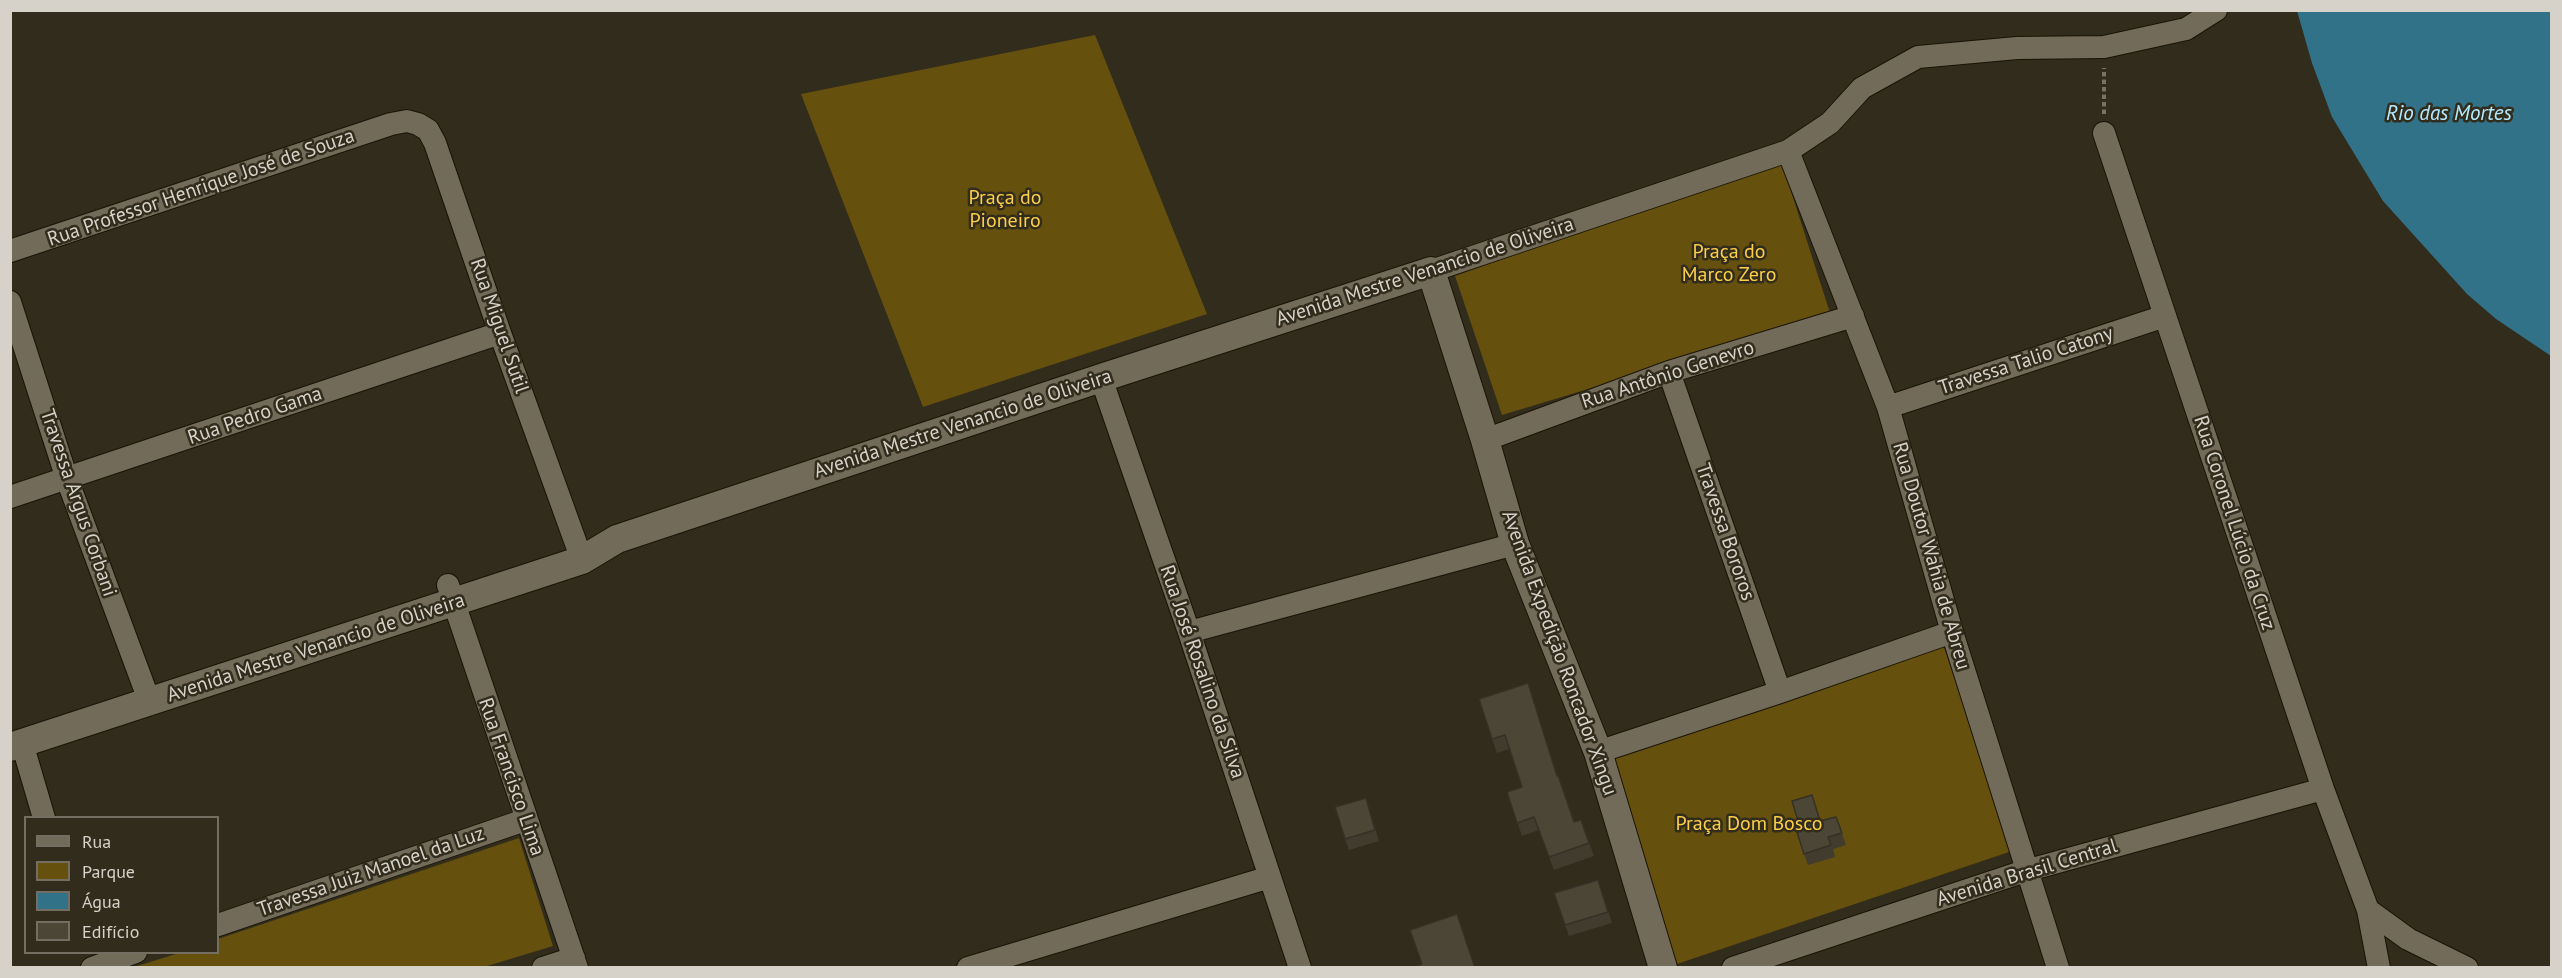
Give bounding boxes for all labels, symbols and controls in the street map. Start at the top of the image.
water label: Rio das Mortes [2386,101,2512,127]
street label: Rua Professor Henrique José de Souza [44,124,358,252]
park label: Praça do Pioneiro [969,186,1041,233]
street label: Avenida Mestre Venancio de Oliveira [1273,212,1577,332]
park label: Praça do Marco Zero [1682,240,1776,287]
street label: Rua Miguel Sutil [465,255,533,397]
street label: Travessa Talio Catony [1936,321,2116,401]
street label: Rua Antônio Genevro [1579,336,1757,414]
street label: Avenida Mestre Venancio de Oliveira [811,364,1115,484]
street label: Rua Pedro Gama [185,382,325,450]
street label: Travessa Argus Corbani [35,406,121,600]
street label: Rua Coronel Lúcio da Cruz [2188,413,2280,633]
street label: Rua Doutor Wahia de Abreu [1887,440,1975,672]
street label: Travessa Bororos [1690,460,1760,604]
street label: Avenida Expedição Roncador Xingu [1496,507,1622,799]
street label: Rua José Rosalino da Silva [1154,562,1250,782]
street label: Avenida Mestre Venancio de Oliveira [164,588,468,708]
street label: Rua Francisco Lima [473,695,549,859]
park label: Praça Dom Bosco [1676,812,1822,836]
legend [24,816,219,954]
street label: Travessa Juiz Manoel da Luz [255,822,487,922]
text: Rua [82,830,111,853]
street label: Avenida Brasil Central [1934,834,2120,912]
text: Parque [82,860,135,883]
text: Água [82,890,121,913]
text: Edifício [82,920,139,943]

